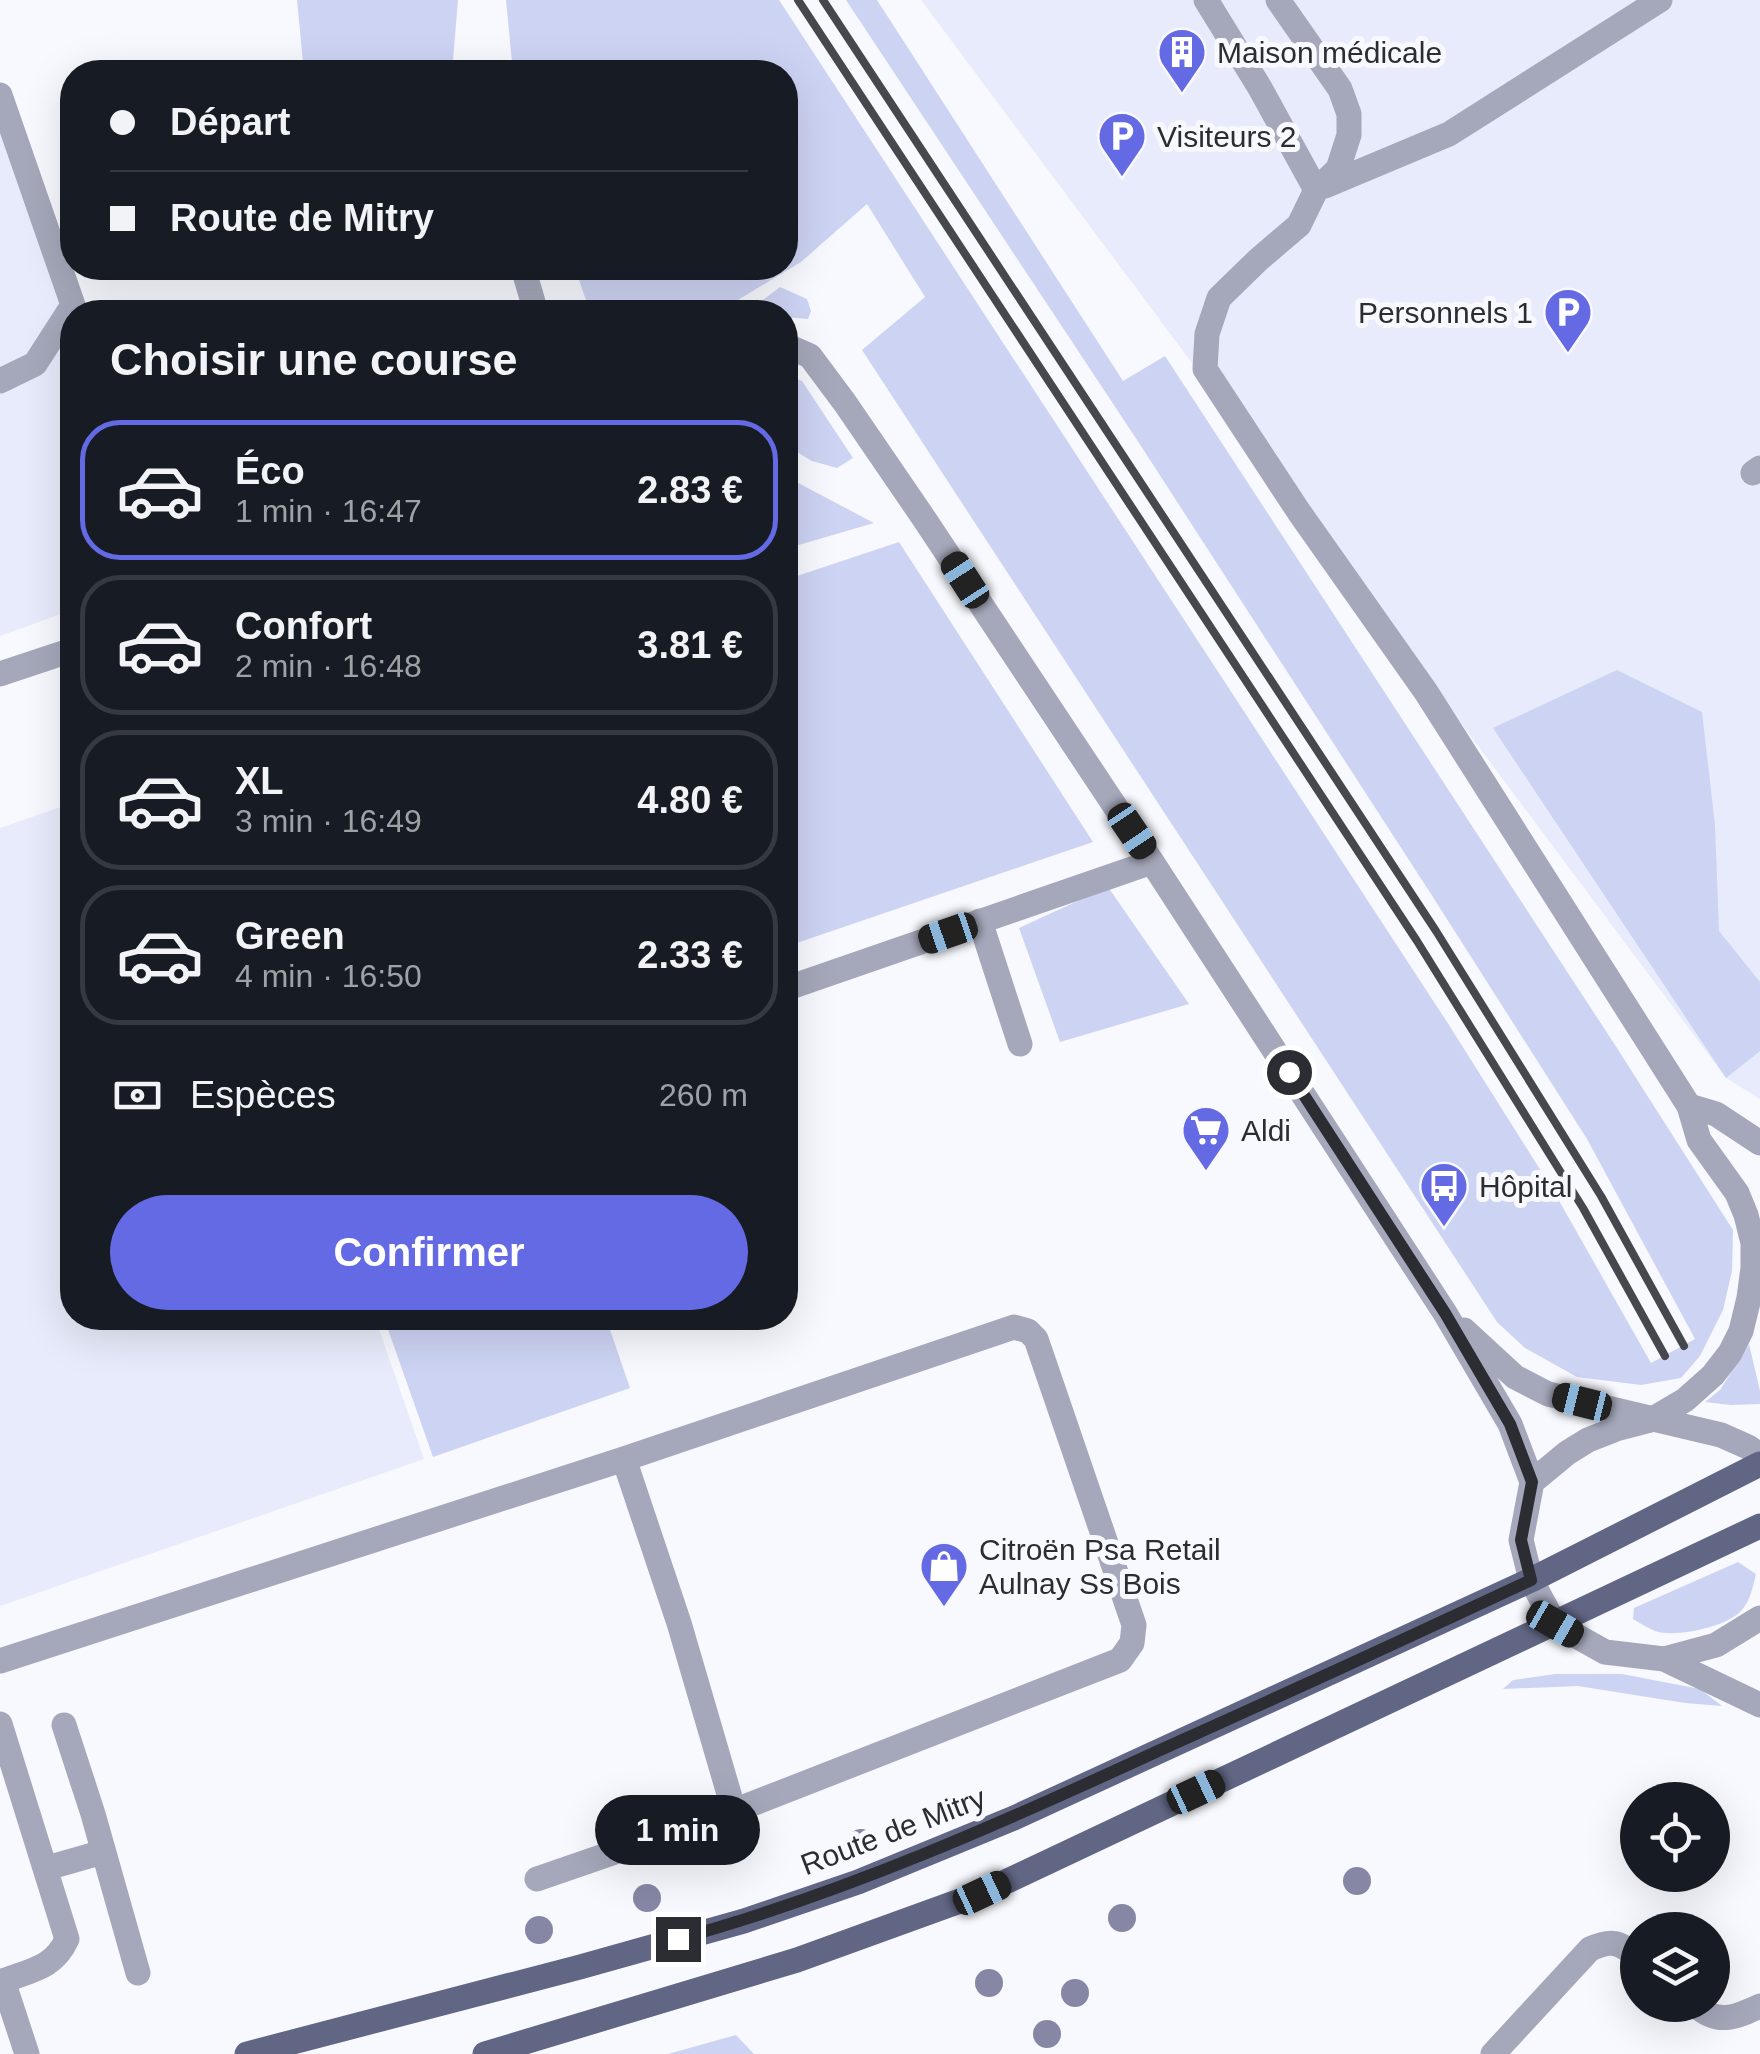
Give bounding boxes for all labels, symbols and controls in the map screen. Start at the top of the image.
building icon: Maison médicale [1156,26,1208,94]
place label: Maison médicale [1217,36,1442,69]
text: Départ [170,101,290,143]
parking icon: Visiteurs 2 [1096,110,1148,178]
place label: Visiteurs 2 [1157,120,1297,153]
text: Route de Mitry [170,197,434,239]
parking icon: Personnels 1 [1542,286,1594,354]
place label: Personnels 1 [1358,296,1533,329]
text: Choisir une course [110,334,518,385]
icon: car [115,445,205,535]
text: Éco [235,450,305,492]
text: 2.83 € [637,469,743,511]
text: 1 min · 16:47 [235,493,422,529]
car [936,547,994,613]
icon: car [115,600,205,690]
text: Confort [235,605,372,647]
text: 3.81 € [637,624,743,666]
text: 2 min · 16:48 [235,648,422,684]
icon: car [115,755,205,845]
text: XL [235,760,284,802]
text: 4.80 € [637,779,743,821]
car [1103,798,1161,864]
text: 3 min · 16:49 [235,803,422,839]
car [915,909,981,957]
icon: car [115,910,205,1000]
text: Green [235,915,345,957]
text: 2.33 € [637,934,743,976]
text: 4 min · 16:50 [235,958,422,994]
route start [1267,1050,1312,1095]
icon: cash [110,1068,165,1123]
text: Espèces [190,1074,336,1116]
text: 260 m [659,1077,748,1113]
supermarket icon: Aldi [1180,1104,1232,1172]
place label: Aldi [1241,1114,1291,1147]
bus stop icon: Hôpital [1418,1160,1470,1228]
place label: Hôpital [1479,1170,1572,1203]
button: Confirmer [110,1195,748,1310]
car [1549,1380,1615,1424]
place label: Citroën Psa Retail Aulnay Ss Bois [979,1533,1221,1600]
shop icon: Citroën Psa Retail Aulnay Ss Bois [918,1540,970,1608]
car [1522,1596,1588,1652]
car [1162,1766,1230,1818]
street label: Route de Mitry [796,1781,990,1881]
map controls [1620,1782,1730,2022]
button: locate [1620,1782,1730,1892]
callout: 1 min [596,1794,760,1864]
text: 1 min [636,1812,719,1848]
car [948,1867,1016,1919]
button: layers [1620,1912,1730,2022]
route end [656,1917,701,1962]

